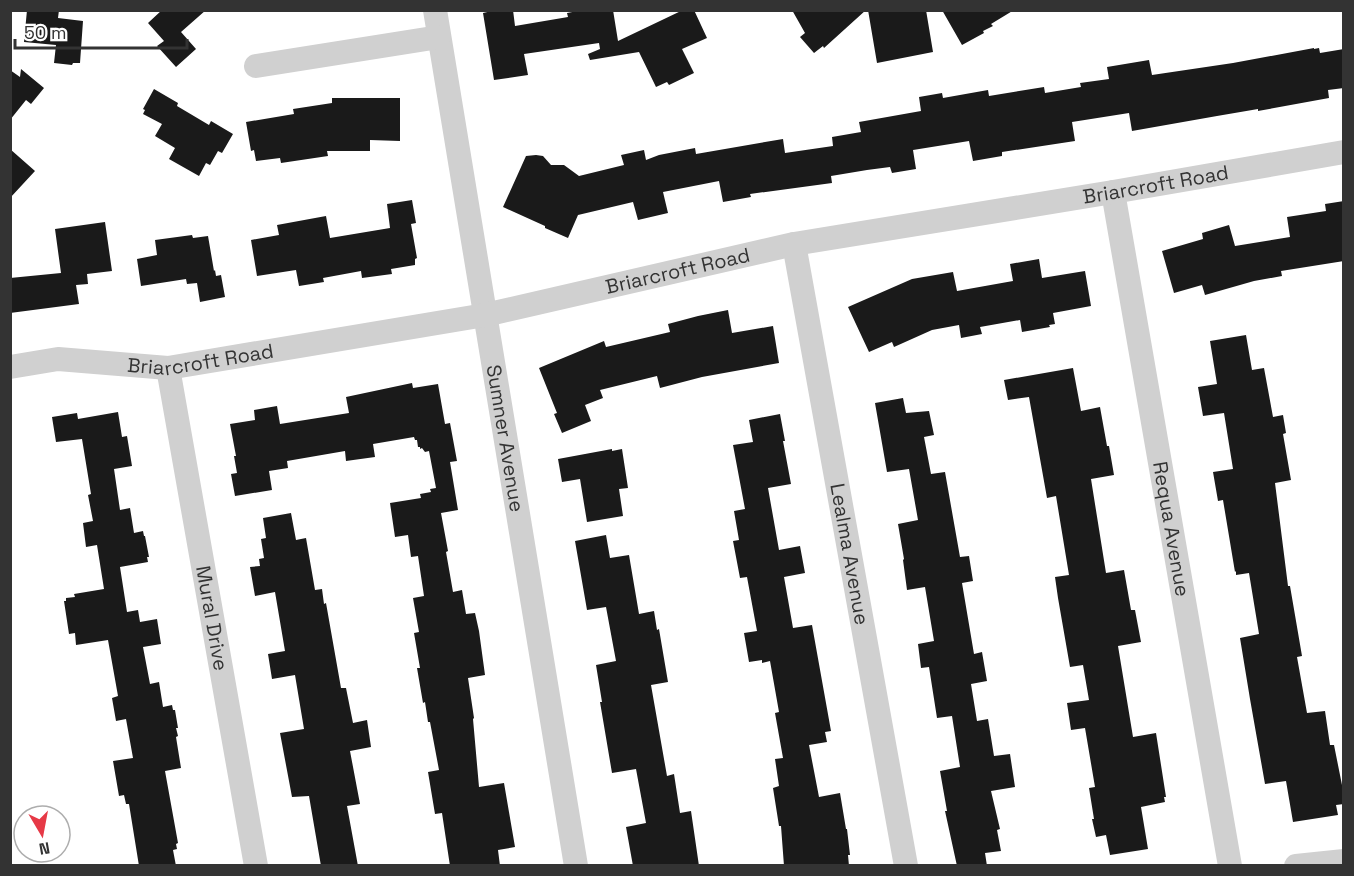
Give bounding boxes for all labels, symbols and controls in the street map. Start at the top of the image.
scale bar [15,12,188,50]
text: 50 m [24,21,66,44]
street label: Briarcroft Road [1081,159,1231,210]
street label: Briarcroft Road [603,242,752,300]
street label: Briarcroft Road [126,338,275,381]
street label: Sumner Avenue [481,363,530,514]
street label: Requa Avenue [1147,459,1196,599]
street label: Lealma Avenue [824,481,875,627]
street label: Mural Drive [190,564,234,673]
north arrow [12,804,72,864]
text: N [37,837,52,860]

